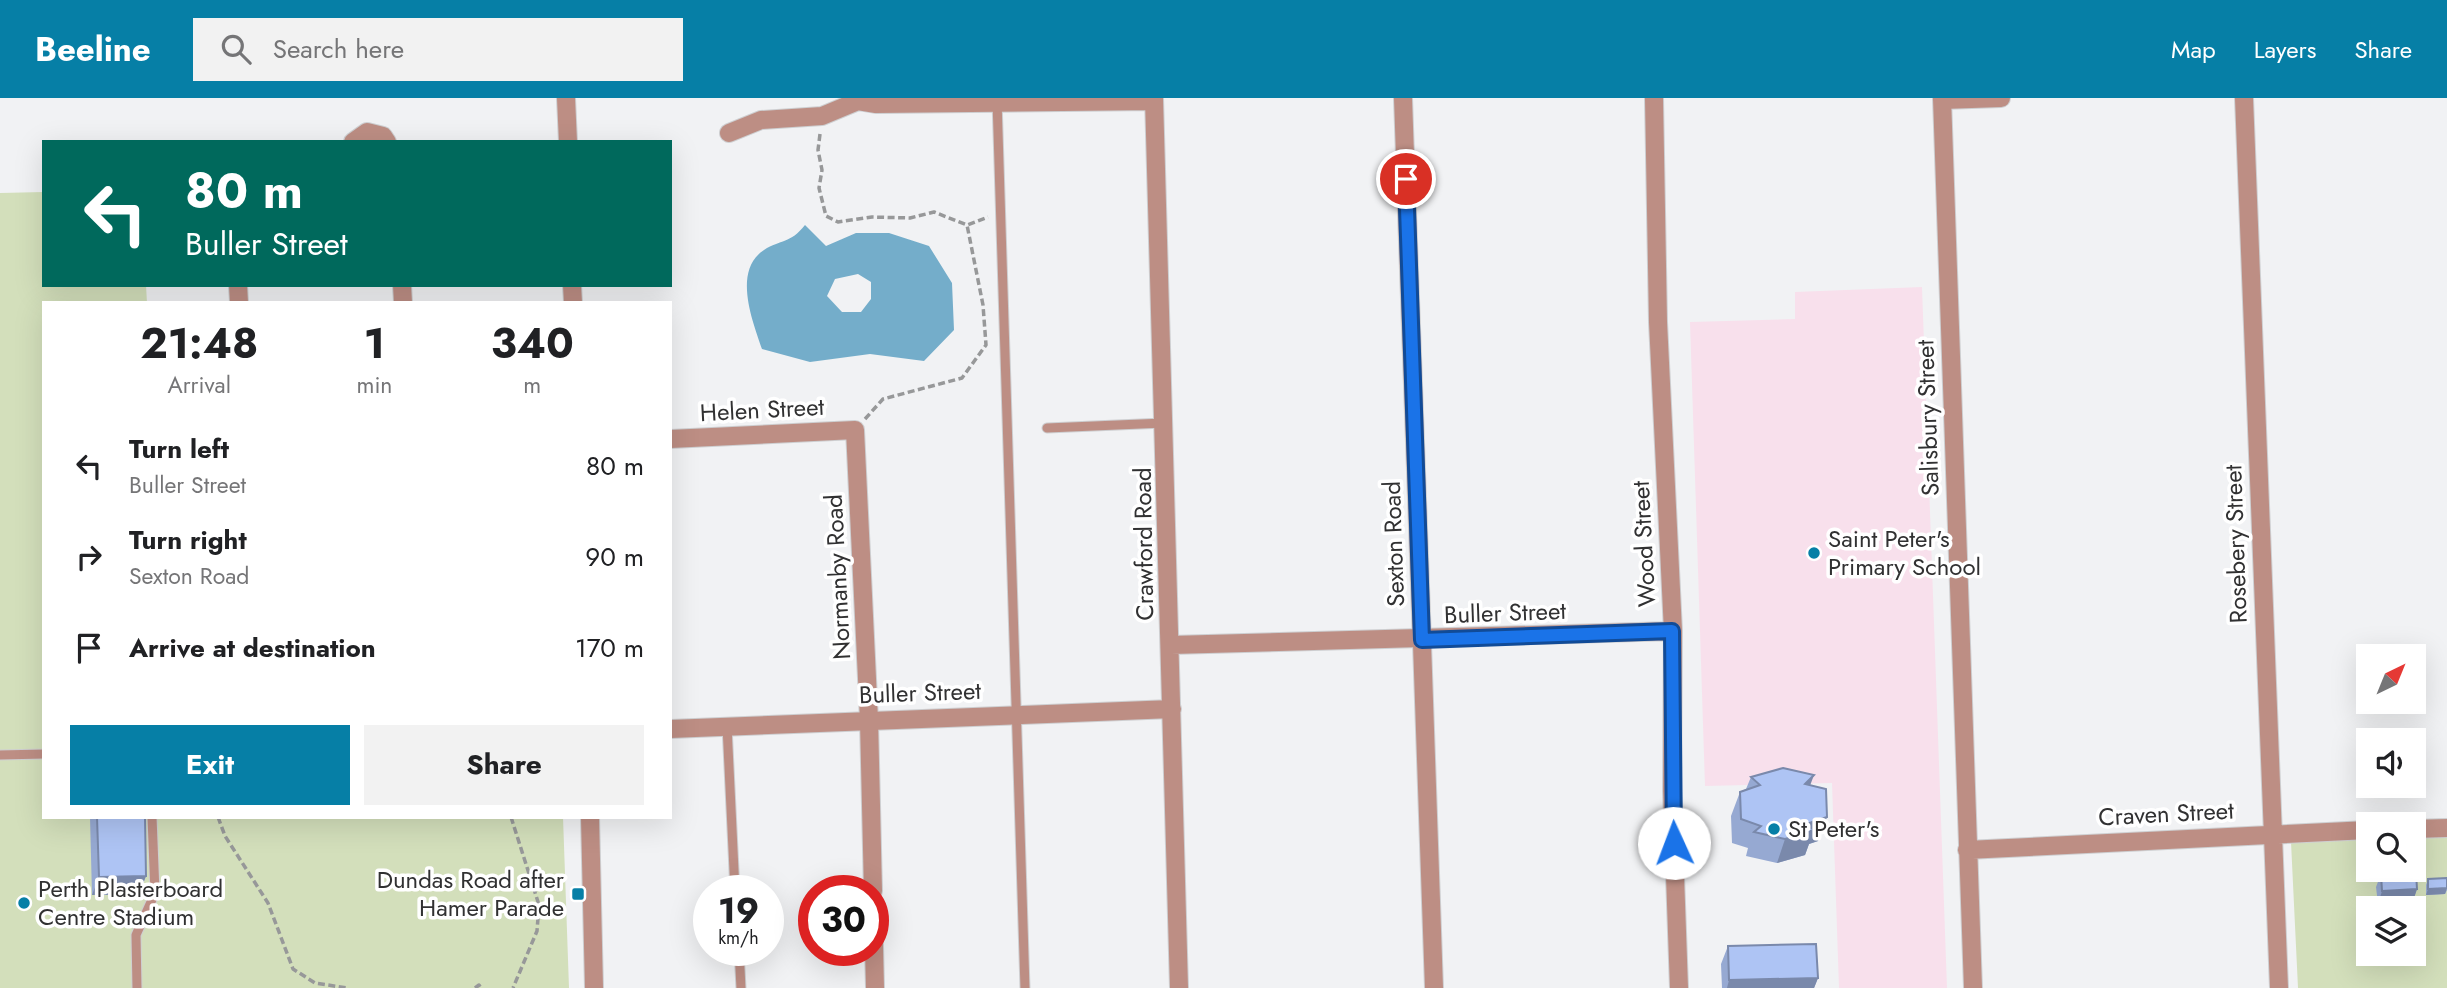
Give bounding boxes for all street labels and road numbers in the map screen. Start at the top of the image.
street label: Salisbury Street [1907,339,1948,497]
street label: Helen Street [699,389,825,430]
street label: Rosebery Street [2215,464,2256,624]
street label: Crawford Road [1125,467,1162,621]
street label: Wood Street [1623,480,1664,608]
street label: Sexton Road [1374,481,1413,607]
street label: Normanby Road [816,493,859,661]
street label: Buller Street [1443,593,1567,632]
street label: Buller Street [858,673,982,712]
street label: Craven Street [2097,792,2235,835]

